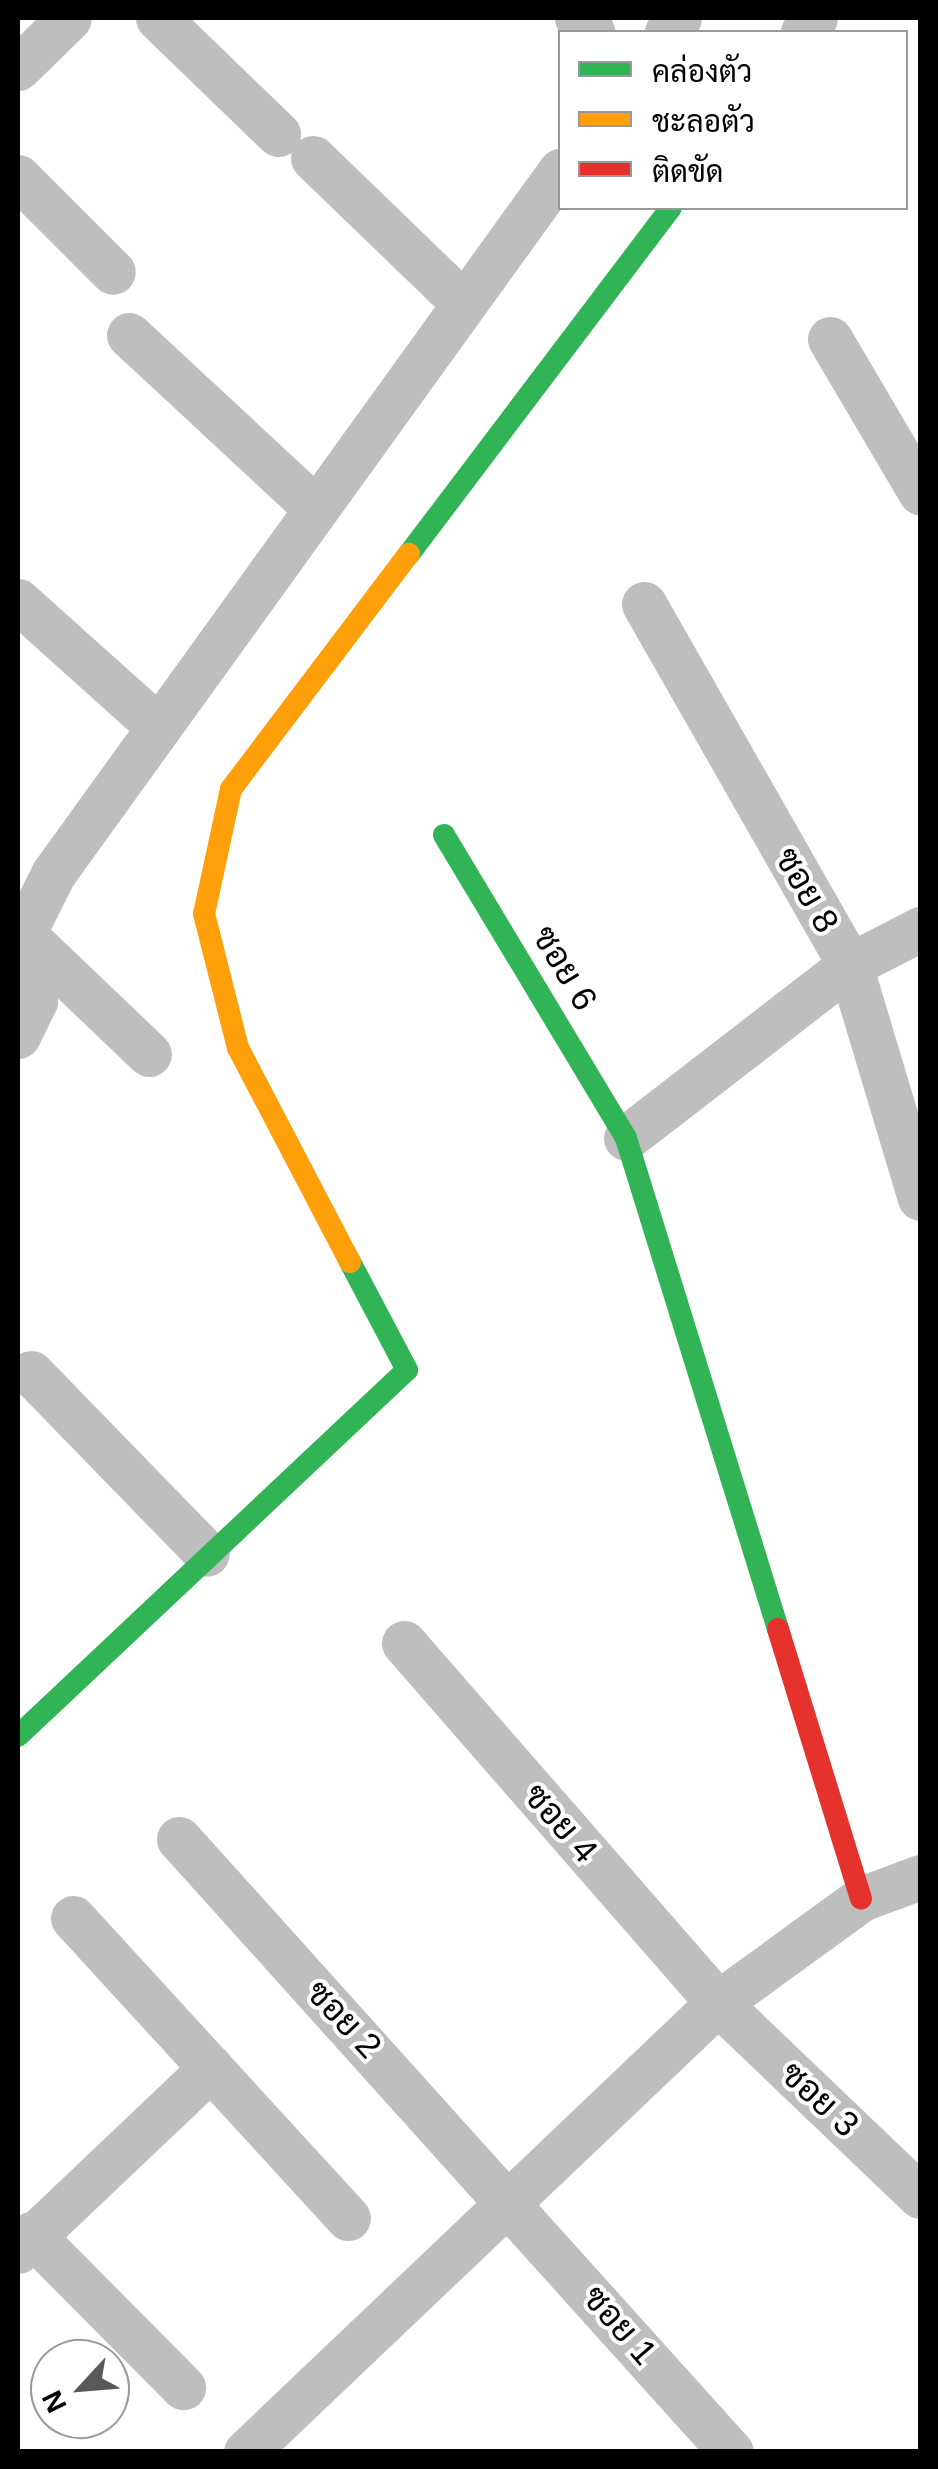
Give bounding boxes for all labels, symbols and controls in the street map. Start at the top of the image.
legend [558,30,908,210]
text: คล่องตัว [652,55,752,88]
text: ชะลอตัว [652,105,755,138]
text: ติดขัด [652,155,724,188]
street label: ซอย 8 [766,840,848,940]
street label: ซอย 6 [523,918,607,1018]
street label: ซอย 4 [515,1775,607,1871]
street label: ซอย 2 [298,1971,390,2067]
street label: ซอย 3 [772,2053,868,2145]
street label: ซอย 1 [574,2277,666,2373]
north arrow [30,2339,130,2439]
text: N [36,2386,73,2417]

